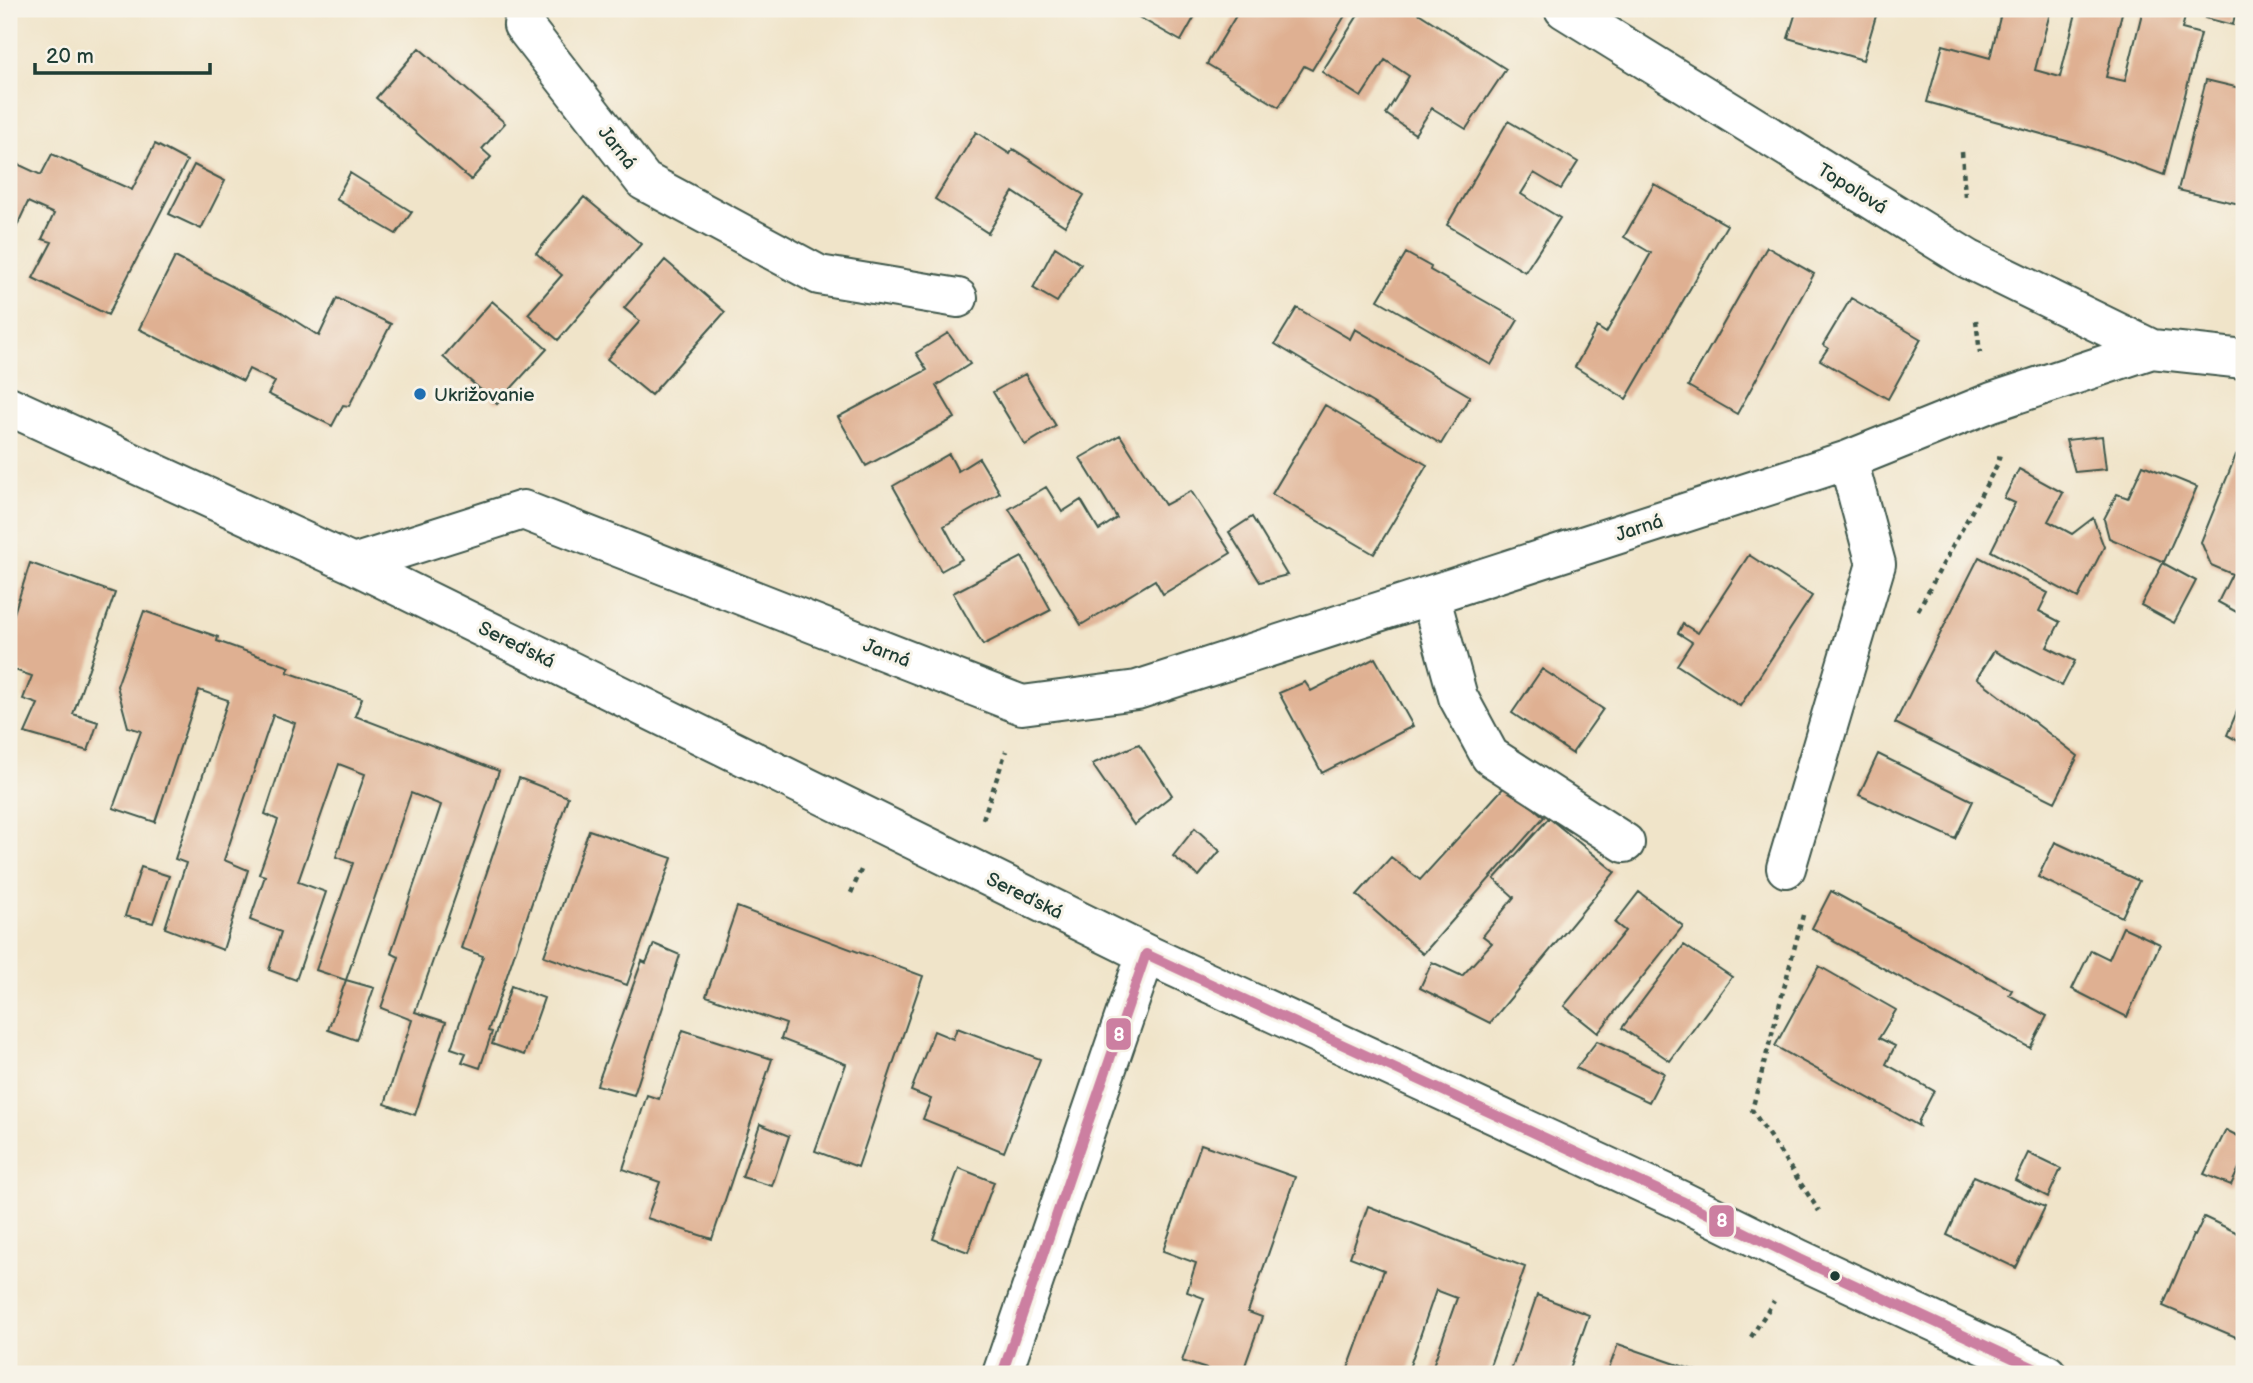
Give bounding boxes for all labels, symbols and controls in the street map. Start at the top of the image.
scale bar [35,32,210,76]
text: 20 m [46,44,94,69]
street label: Jarná [593,122,641,174]
street label: Topoľová [1813,159,1891,220]
place label: Ukrižovanie [434,384,535,407]
marker: Ukrižovanie [412,386,428,402]
street label: Jarná [1613,510,1666,547]
street label: Sereďská [474,617,558,674]
street label: Jarná [860,634,913,673]
street label: Sereďská [982,868,1066,925]
line badge: 8 [1105,1017,1132,1051]
text: 8 [1113,1024,1125,1047]
line badge: 8 [1708,1204,1735,1238]
text: 8 [1716,1210,1728,1233]
unlabelled marker [1828,1269,1842,1283]

